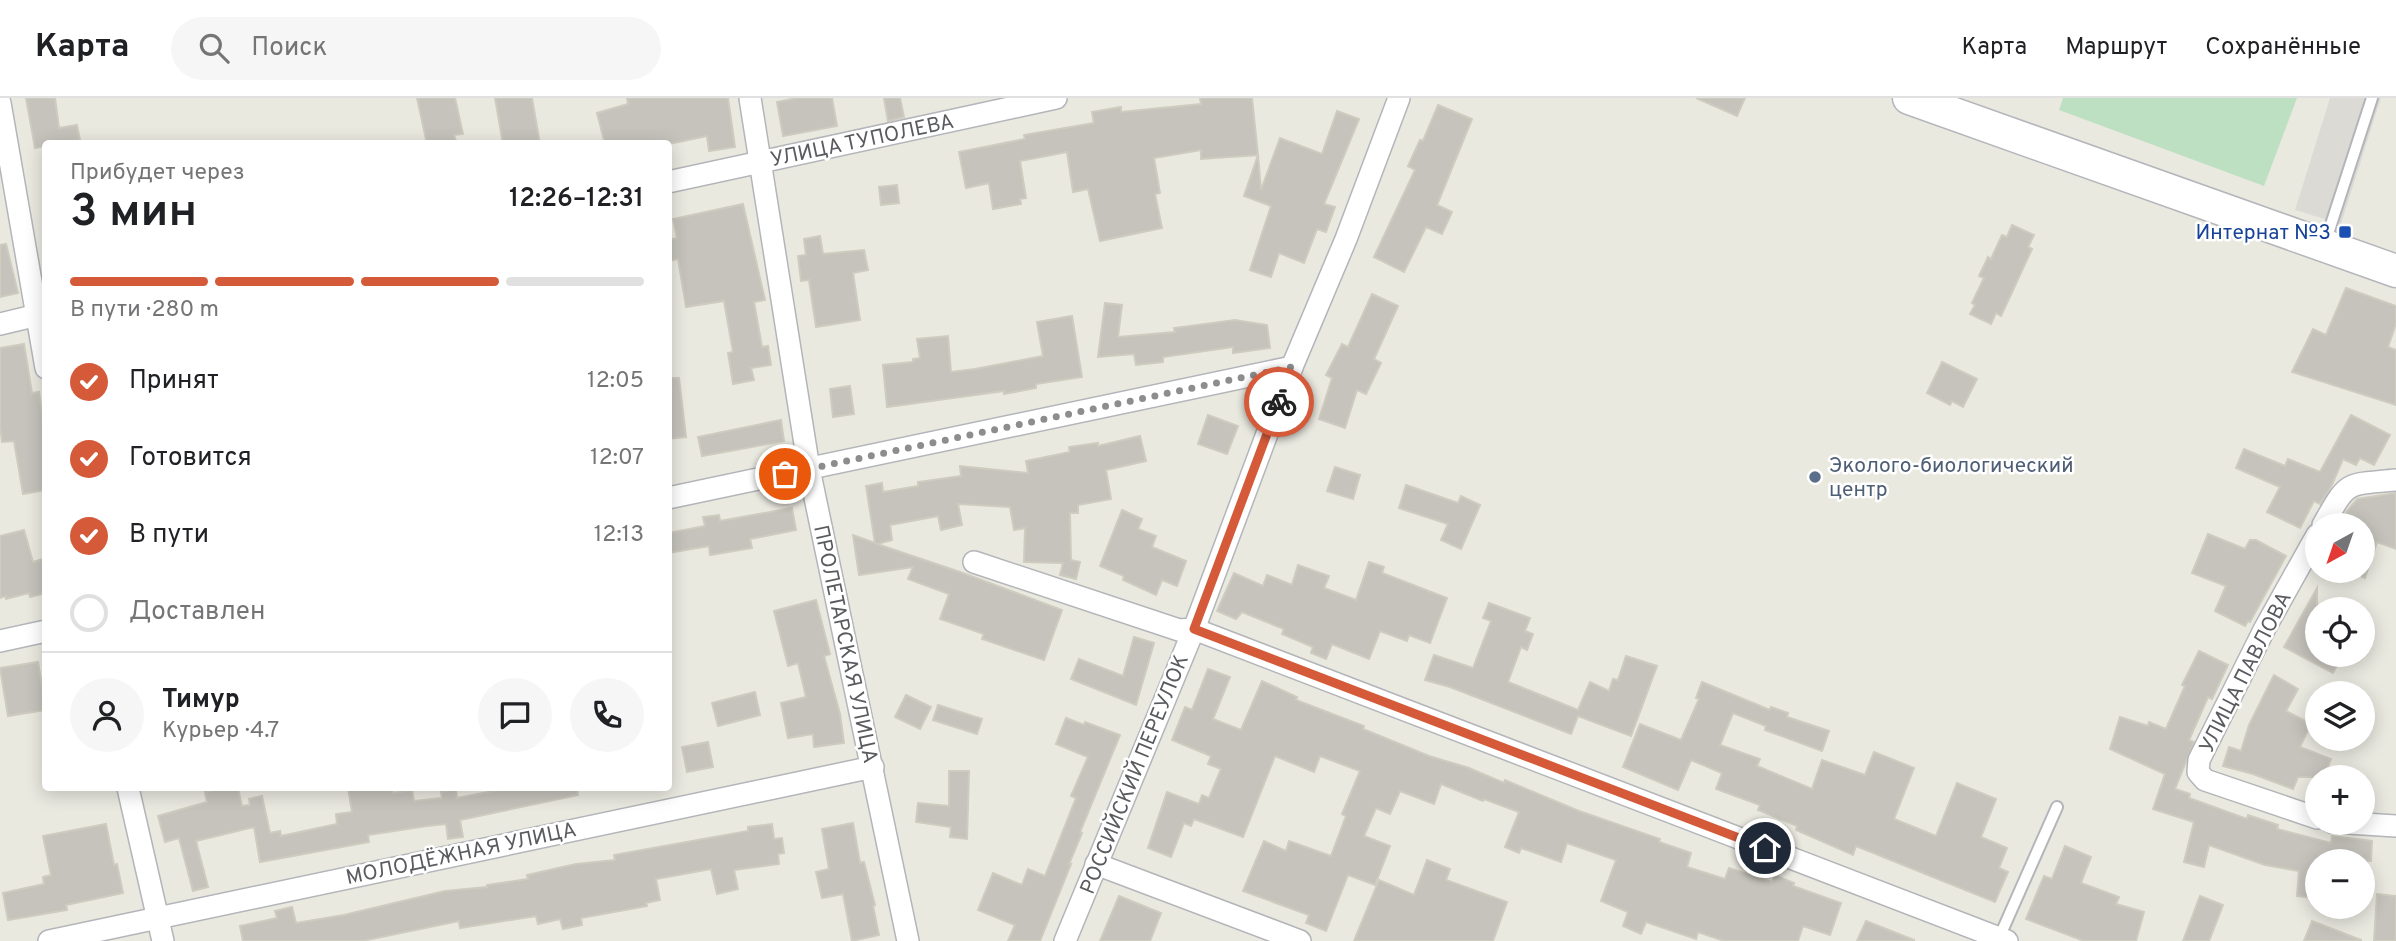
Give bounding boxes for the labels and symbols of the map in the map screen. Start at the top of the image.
street label: УЛИЦА ТУПОЛЕВА [768,109,957,174]
place label: Интернат №3 [2195,220,2331,247]
marker: Интернат №3 [2337,224,2353,240]
courier [1244,367,1314,437]
pin [755,444,815,504]
place label: Эколого-биологический центр [1829,453,2074,504]
marker: Эколого-биологический центр [1807,469,1823,485]
north arrow [2305,513,2375,583]
street label: ПРОЛЕТАРСКАЯ УЛИЦА [806,523,883,766]
street label: УЛИЦА ПАВЛОВА [2194,587,2299,758]
street label: РОССИЙСКИЙ ПЕРЕУЛОК [1074,650,1196,898]
street label: МОЛОДЁЖНАЯ УЛИЦА [344,817,579,892]
pin [1735,818,1795,878]

